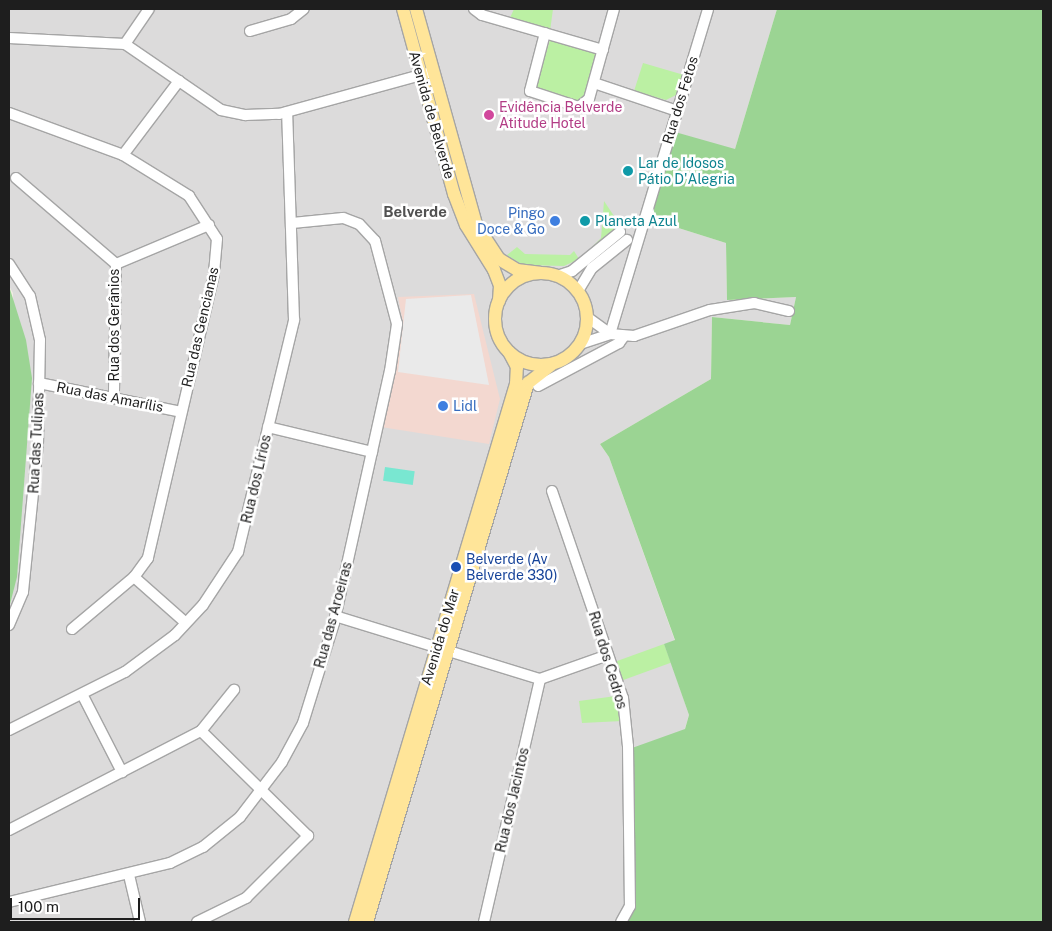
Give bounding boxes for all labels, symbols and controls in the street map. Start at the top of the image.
street label: Avenida de Belverde [406,49,458,181]
street label: Rua dos Fetos [659,54,701,146]
place label: Evidência Belverde Atitude Hotel [499,99,622,132]
marker: Evidência Belverde Atitude Hotel [483,109,495,121]
place label: Lar de Idosos Pátio D'Alegria [638,155,735,188]
marker: Lar de Idosos Pátio D'Alegria [622,165,634,177]
district label: Belverde [383,203,447,221]
place label: Pingo Doce & Go [477,205,545,238]
place label: Planeta Azul [595,213,677,229]
marker: Pingo Doce & Go [549,215,561,227]
marker: Planeta Azul [579,215,591,227]
street label: Rua das Gencianas [178,265,222,389]
street label: Rua dos Gerânios [106,269,122,381]
street label: Rua das Amarílis [55,378,165,416]
street label: Rua das Tulipas [25,392,47,494]
place label: Lidl [453,398,477,414]
marker: Lidl [437,400,449,412]
street label: Rua dos Lírios [238,433,274,525]
place label: Belverde (Av Belverde 330) [466,551,558,584]
street label: Rua das Aroeiras [311,560,355,670]
marker: Belverde (Av Belverde 330) [450,561,462,573]
street label: Avenida do Mar [417,587,463,687]
street label: Rua dos Cedros [585,609,631,711]
street label: Rua dos Jacintos [492,746,532,854]
scale bar [12,888,142,920]
text: 100 m [18,898,59,915]

